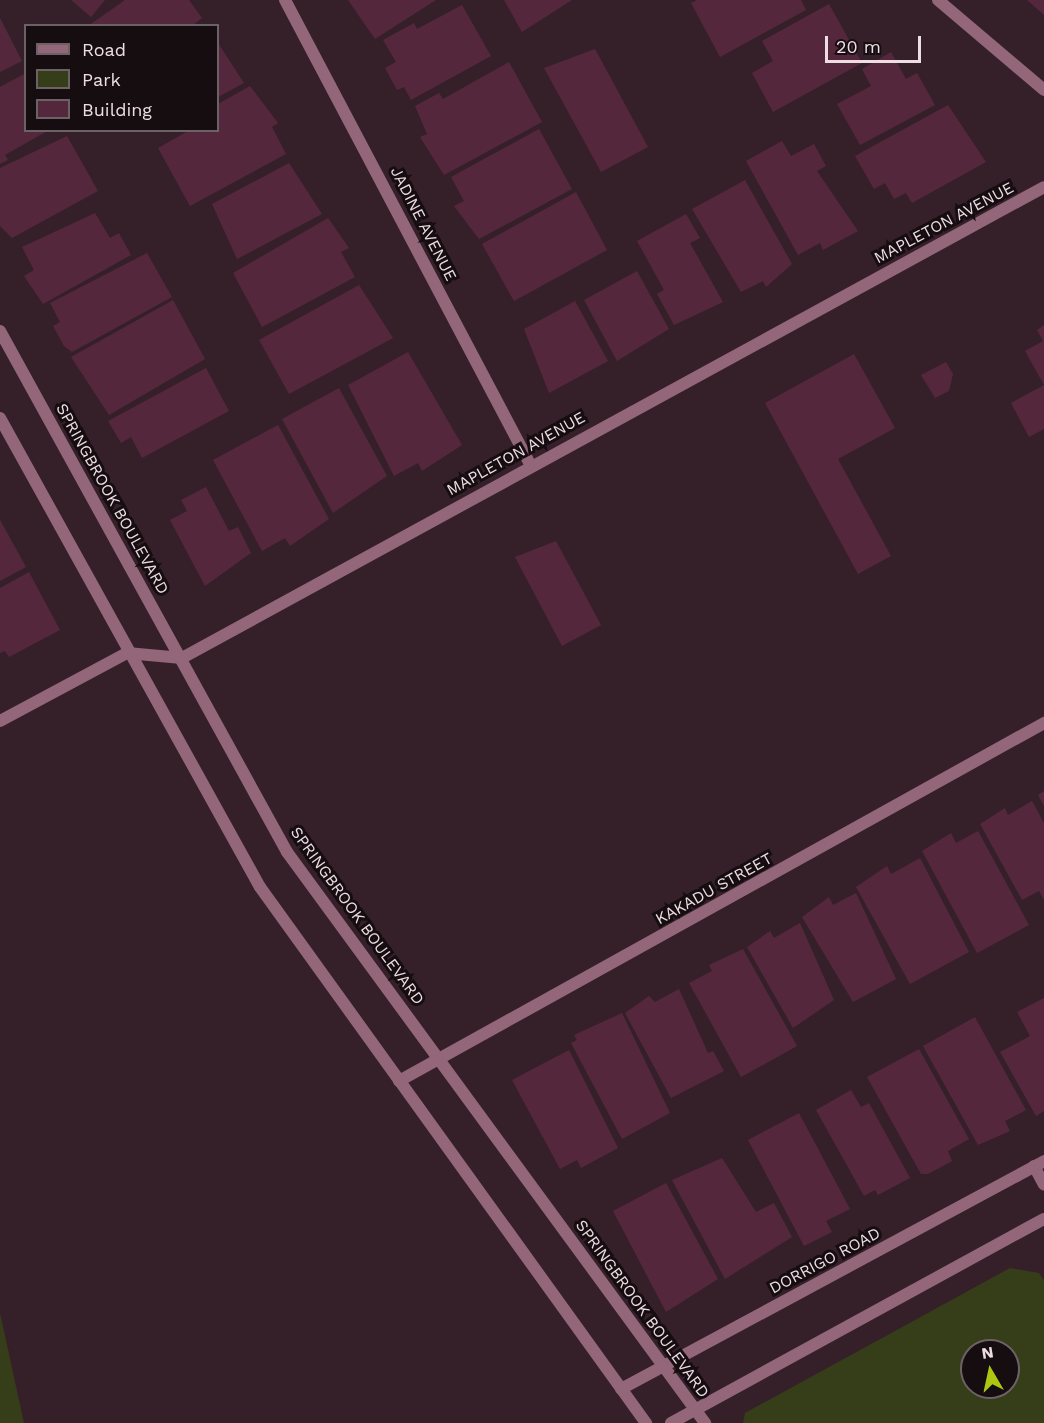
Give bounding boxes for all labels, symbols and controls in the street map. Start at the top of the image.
legend [24,24,219,132]
scale bar [828,24,924,62]
text: 20 m [836,36,881,57]
text: Road [82,39,126,60]
text: Park [82,69,121,90]
text: Building [82,99,152,120]
street label: JADINE AVENUE [386,163,460,285]
street label: MAPLETON AVENUE [871,178,1017,268]
street label: SPRINGBROOK BOULEVARD [51,400,173,598]
street label: MAPLETON AVENUE [443,408,589,500]
street label: SPRINGBROOK BOULEVARD [286,823,428,1009]
street label: KAKADU STREET [652,849,776,929]
street label: SPRINGBROOK BOULEVARD [571,1216,713,1402]
street label: DORRIGO ROAD [766,1224,884,1298]
north arrow [960,1339,1020,1399]
text: N [980,1342,995,1363]

